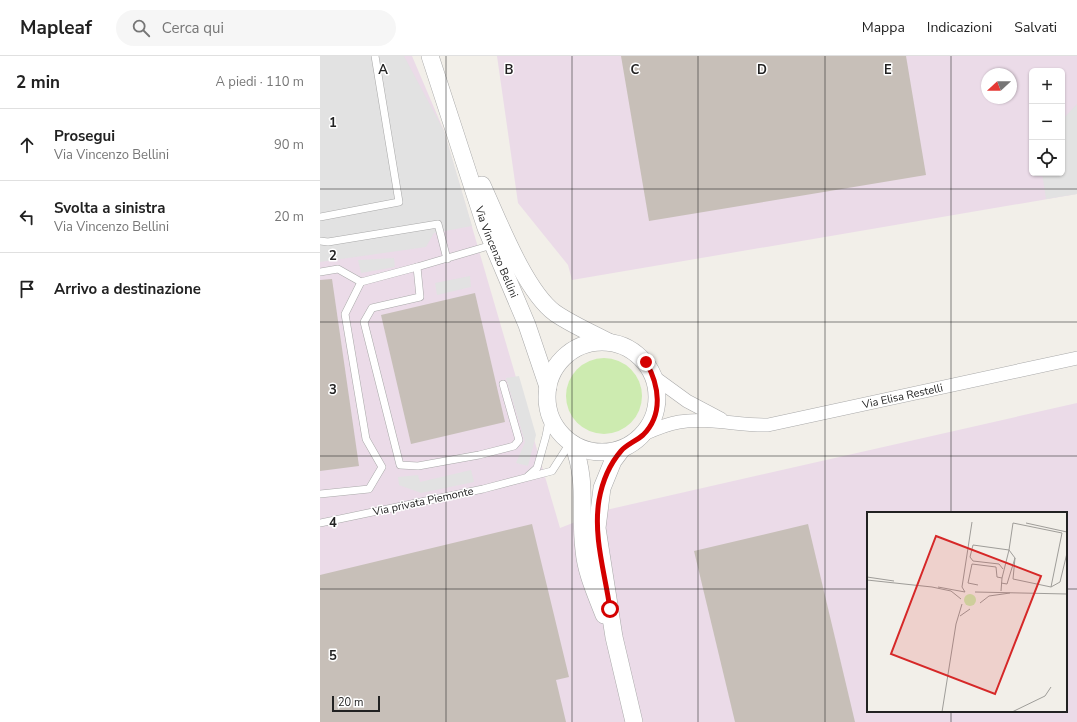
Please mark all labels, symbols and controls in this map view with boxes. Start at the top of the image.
search box [116,10,396,46]
text: Mapleaf [20,15,92,41]
icon: search [130,17,152,39]
text: Cerca qui [162,18,224,38]
text: Mappa [862,18,905,37]
text: Indicazioni [927,18,992,37]
text: Salvati [1014,18,1057,37]
text: A [378,61,388,79]
text: B [505,61,514,79]
text: C [631,61,640,79]
text: D [757,61,767,79]
text: E [884,61,892,79]
north arrow [981,68,1017,104]
map controls [1029,68,1065,176]
button: + [1029,68,1065,104]
text: 2 min [16,71,60,94]
text: A piedi · 110 m [216,73,304,91]
button: − [1029,104,1065,140]
text: 1 [329,114,337,132]
text: Prosegui [54,126,115,146]
icon: ahead [16,134,38,156]
text: 90 m [274,136,304,154]
button: locate [1029,140,1065,176]
text: Via Vincenzo Bellini [54,146,169,164]
text: Svolta a sinistra [54,198,165,218]
street label: Via Vincenzo Bellini [471,203,522,300]
icon: left [16,206,38,228]
text: 20 m [274,208,304,226]
text: Via Vincenzo Bellini [54,218,169,236]
text: 2 [329,247,337,265]
icon: arrive [16,278,38,300]
text: Arrivo a destinazione [54,279,201,299]
route end [637,353,655,371]
street label: Via Elisa Restelli [860,380,944,413]
text: 3 [329,381,337,399]
street label: Via privata Piemonte [370,483,475,520]
inset map [867,512,1067,712]
text: 4 [329,514,337,532]
route start [601,600,619,618]
text: 5 [329,647,337,665]
scale bar [332,694,380,713]
text: 20 m [338,695,363,710]

